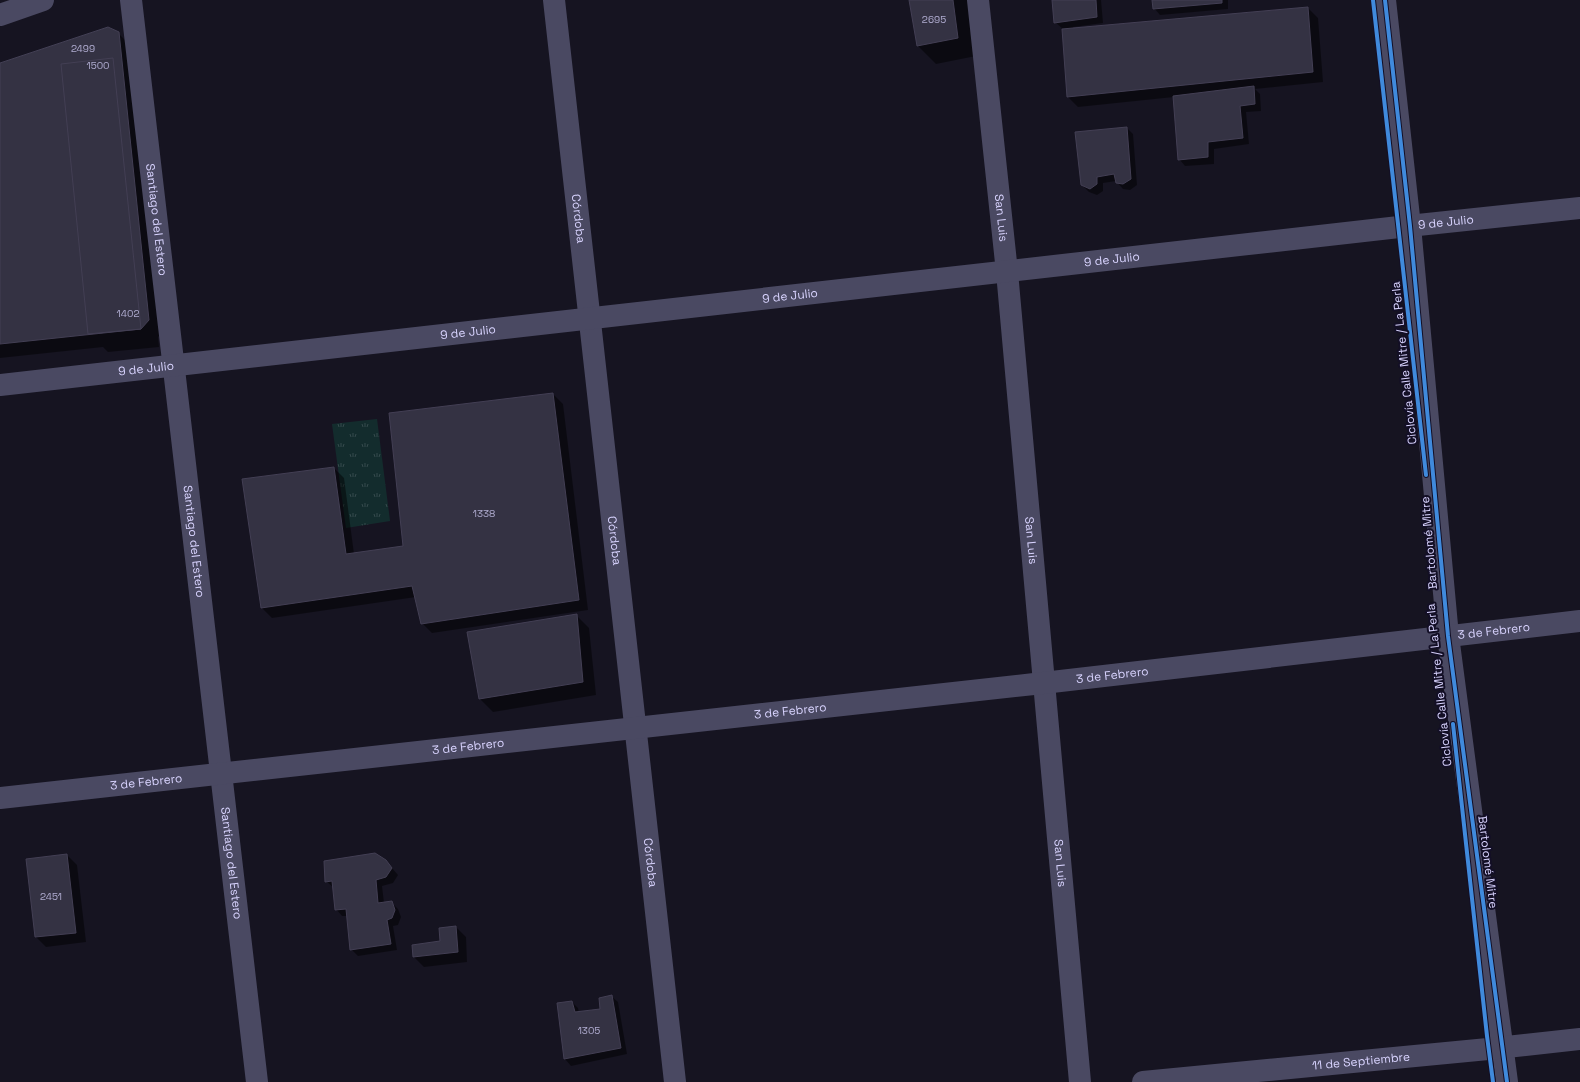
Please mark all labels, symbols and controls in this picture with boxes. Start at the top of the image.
house number: 2695 [922,13,946,26]
house number: 2499 [71,42,95,55]
house number: 1500 [87,59,110,72]
street label: Santiago del Estero [142,163,171,277]
street label: Córdoba [568,193,589,244]
street label: San Luis [991,193,1012,242]
street label: 9 de Julio [1417,211,1474,233]
street label: 9 de Julio [1083,248,1141,271]
street label: Ciclovía Calle Mitre / La Perla [1387,281,1421,445]
street label: 9 de Julio [761,285,819,307]
house number: 1402 [117,307,139,320]
street label: 9 de Julio [439,321,497,343]
street label: 9 de Julio [117,357,175,380]
street label: Santiago del Estero [180,484,209,598]
street label: Bartolomé Mitre [1417,496,1441,590]
house number: 1338 [473,507,495,520]
street label: Córdoba [604,515,625,566]
street label: San Luis [1021,516,1041,565]
street label: Ciclovía Calle Mitre / La Perla [1422,603,1456,767]
street label: 3 de Febrero [1457,619,1531,643]
street label: 3 de Febrero [1075,663,1149,687]
street label: 3 de Febrero [753,699,827,723]
street label: 3 de Febrero [431,734,505,758]
street label: 3 de Febrero [109,770,183,794]
street label: Santiago del Estero [217,806,246,920]
street label: Bartolomé Mitre [1474,815,1502,909]
street label: Córdoba [640,837,661,888]
street label: San Luis [1050,839,1070,888]
house number: 2451 [40,890,62,903]
house number: 1305 [578,1024,600,1037]
street label: 11 de Septiembre [1311,1049,1411,1074]

